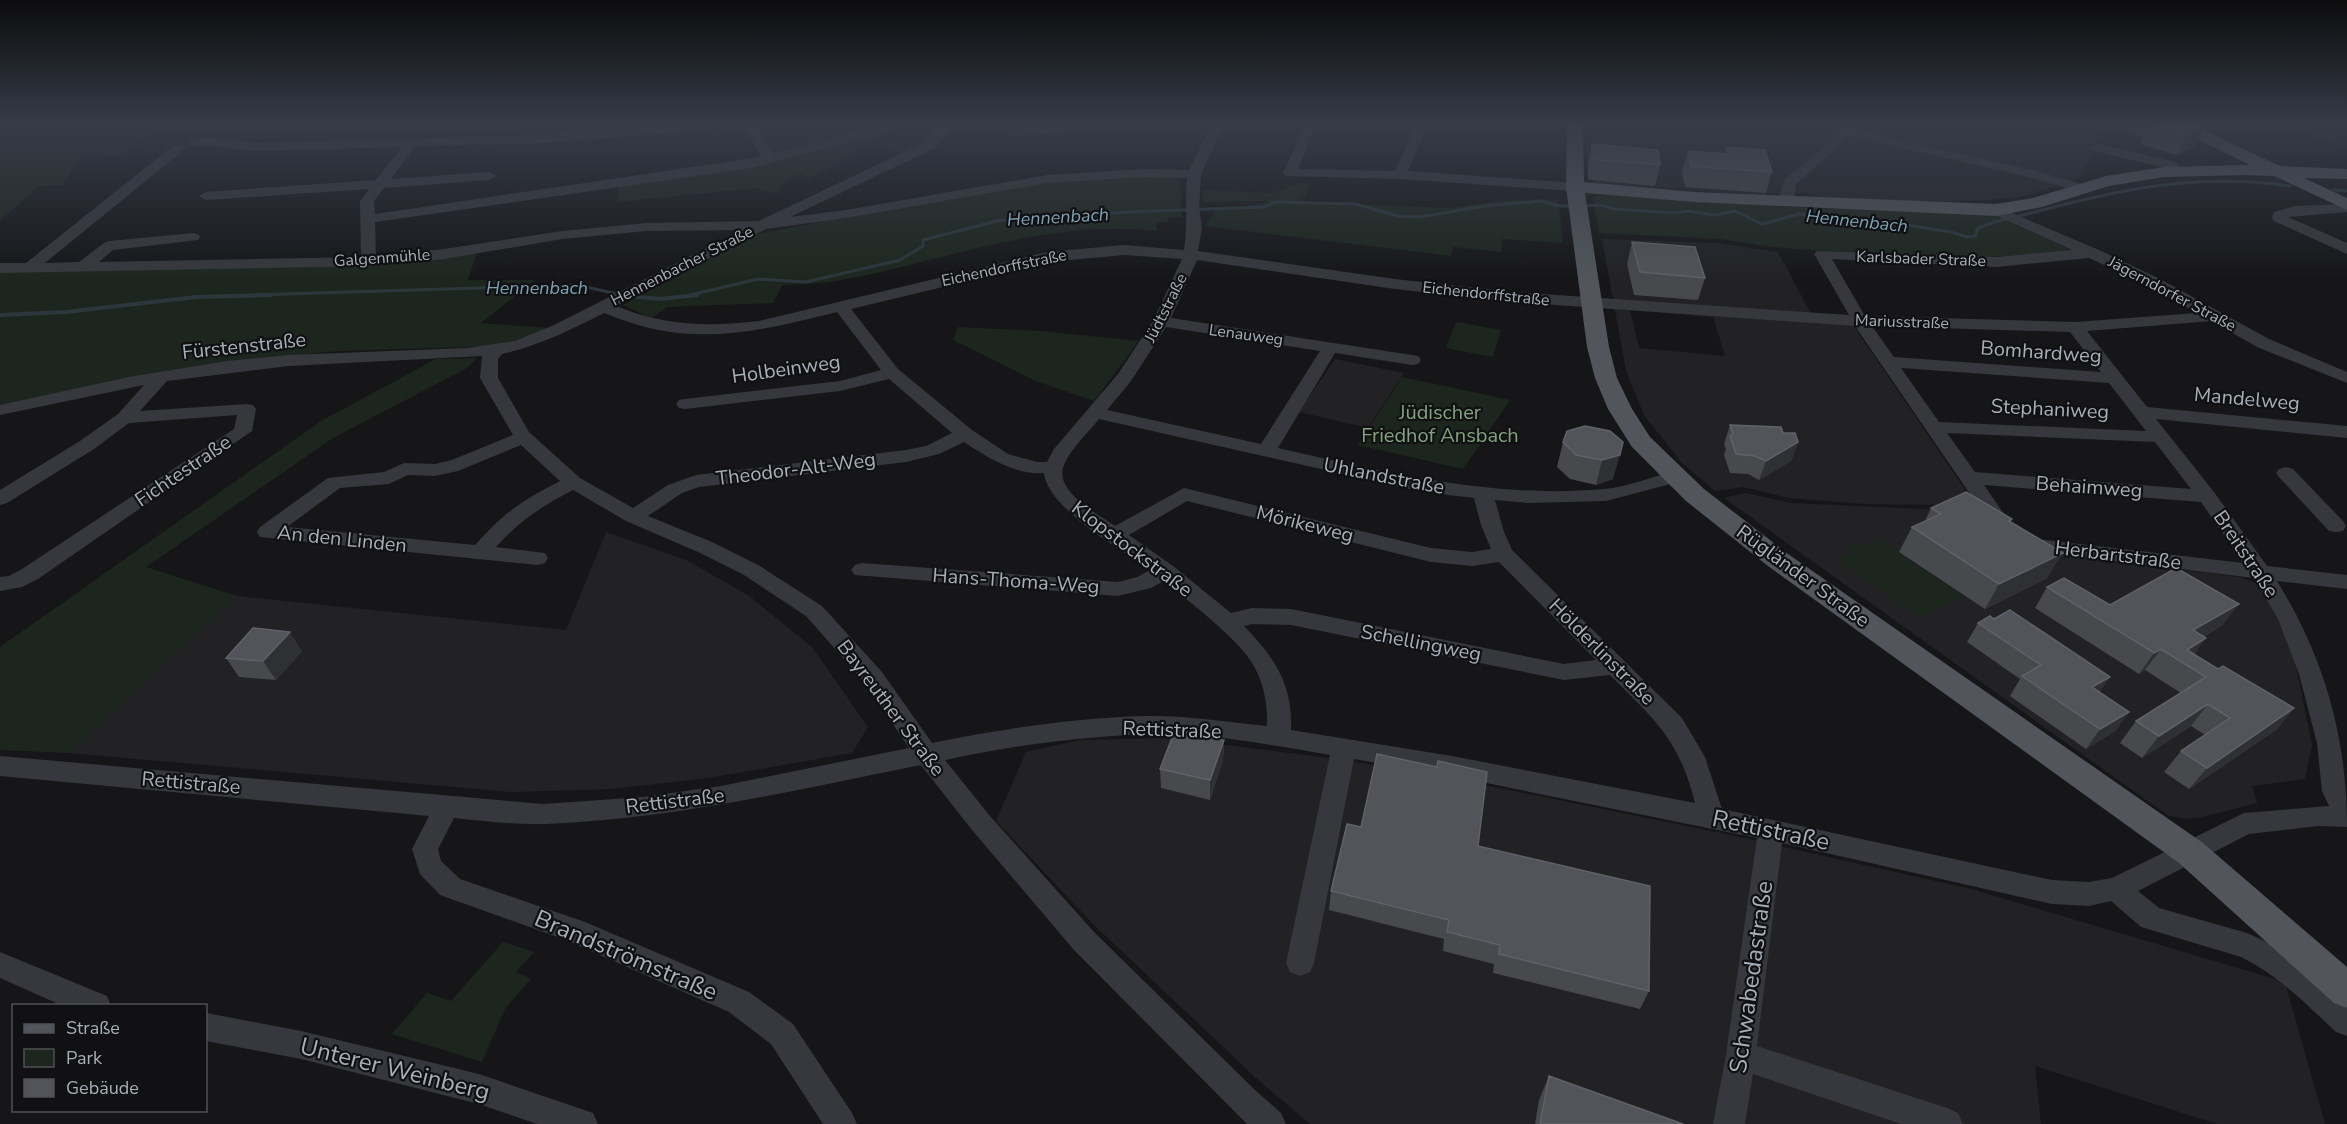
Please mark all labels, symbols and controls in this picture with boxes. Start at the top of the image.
water label: Hennenbach [1006,202,1110,232]
water label: Hennenbach [1805,204,1909,238]
street label: Hennenbacher Straße [607,221,757,311]
street label: Galgenmühle [333,244,431,272]
street label: Eichendorffstraße [939,244,1069,292]
street label: Karlsbader Straße [1856,246,1986,272]
street label: Jägerndorfer Straße [2103,250,2240,337]
street label: Jüdtstraße [1139,270,1193,347]
water label: Hennenbach [486,276,588,300]
street label: Eichendorffstraße [1421,276,1551,312]
street label: Mariusstraße [1855,309,1949,335]
street label: Lenauweg [1207,319,1285,351]
street label: Fürstenstraße [181,326,307,366]
street label: Bomhardweg [1979,334,2103,370]
street label: Holbeinweg [730,348,842,390]
street label: Mandelweg [2193,381,2301,417]
street label: Stephaniweg [1990,392,2110,426]
park label: Jüdischer Friedhof Ansbach [1361,399,1519,449]
street label: Fichtestraße [129,429,237,513]
street label: Theodor-Alt-Weg [715,446,877,492]
street label: Uhlandstraße [1321,451,1447,501]
street label: Behaimweg [2035,470,2143,504]
street label: Klopstockstraße [1066,495,1198,603]
street label: Mörikeweg [1254,499,1356,549]
street label: Breitstraße [2207,505,2285,603]
street label: Rügländer Straße [1731,518,1875,634]
street label: An den Linden [276,519,408,559]
street label: Herbartstraße [2053,534,2183,576]
street label: Hans-Thoma-Weg [932,562,1100,600]
street label: Hölderlinstraße [1543,593,1661,711]
street label: Schellingweg [1358,618,1484,668]
street label: Bayreuther Straße [831,634,951,782]
street label: Rettistraße [1122,715,1222,745]
street label: Rettistraße [140,765,242,801]
street label: Rettistraße [624,782,726,820]
street label: Rettistraße [1709,802,1833,858]
street label: Schwabedastraße [1722,879,1780,1075]
street label: Brandströmstraße [530,902,722,1008]
legend [12,1004,207,1112]
text: Straße [66,1016,120,1040]
street label: Unterer Weinberg [297,1030,493,1108]
text: Park [66,1046,103,1070]
text: Gebäude [66,1076,139,1100]

